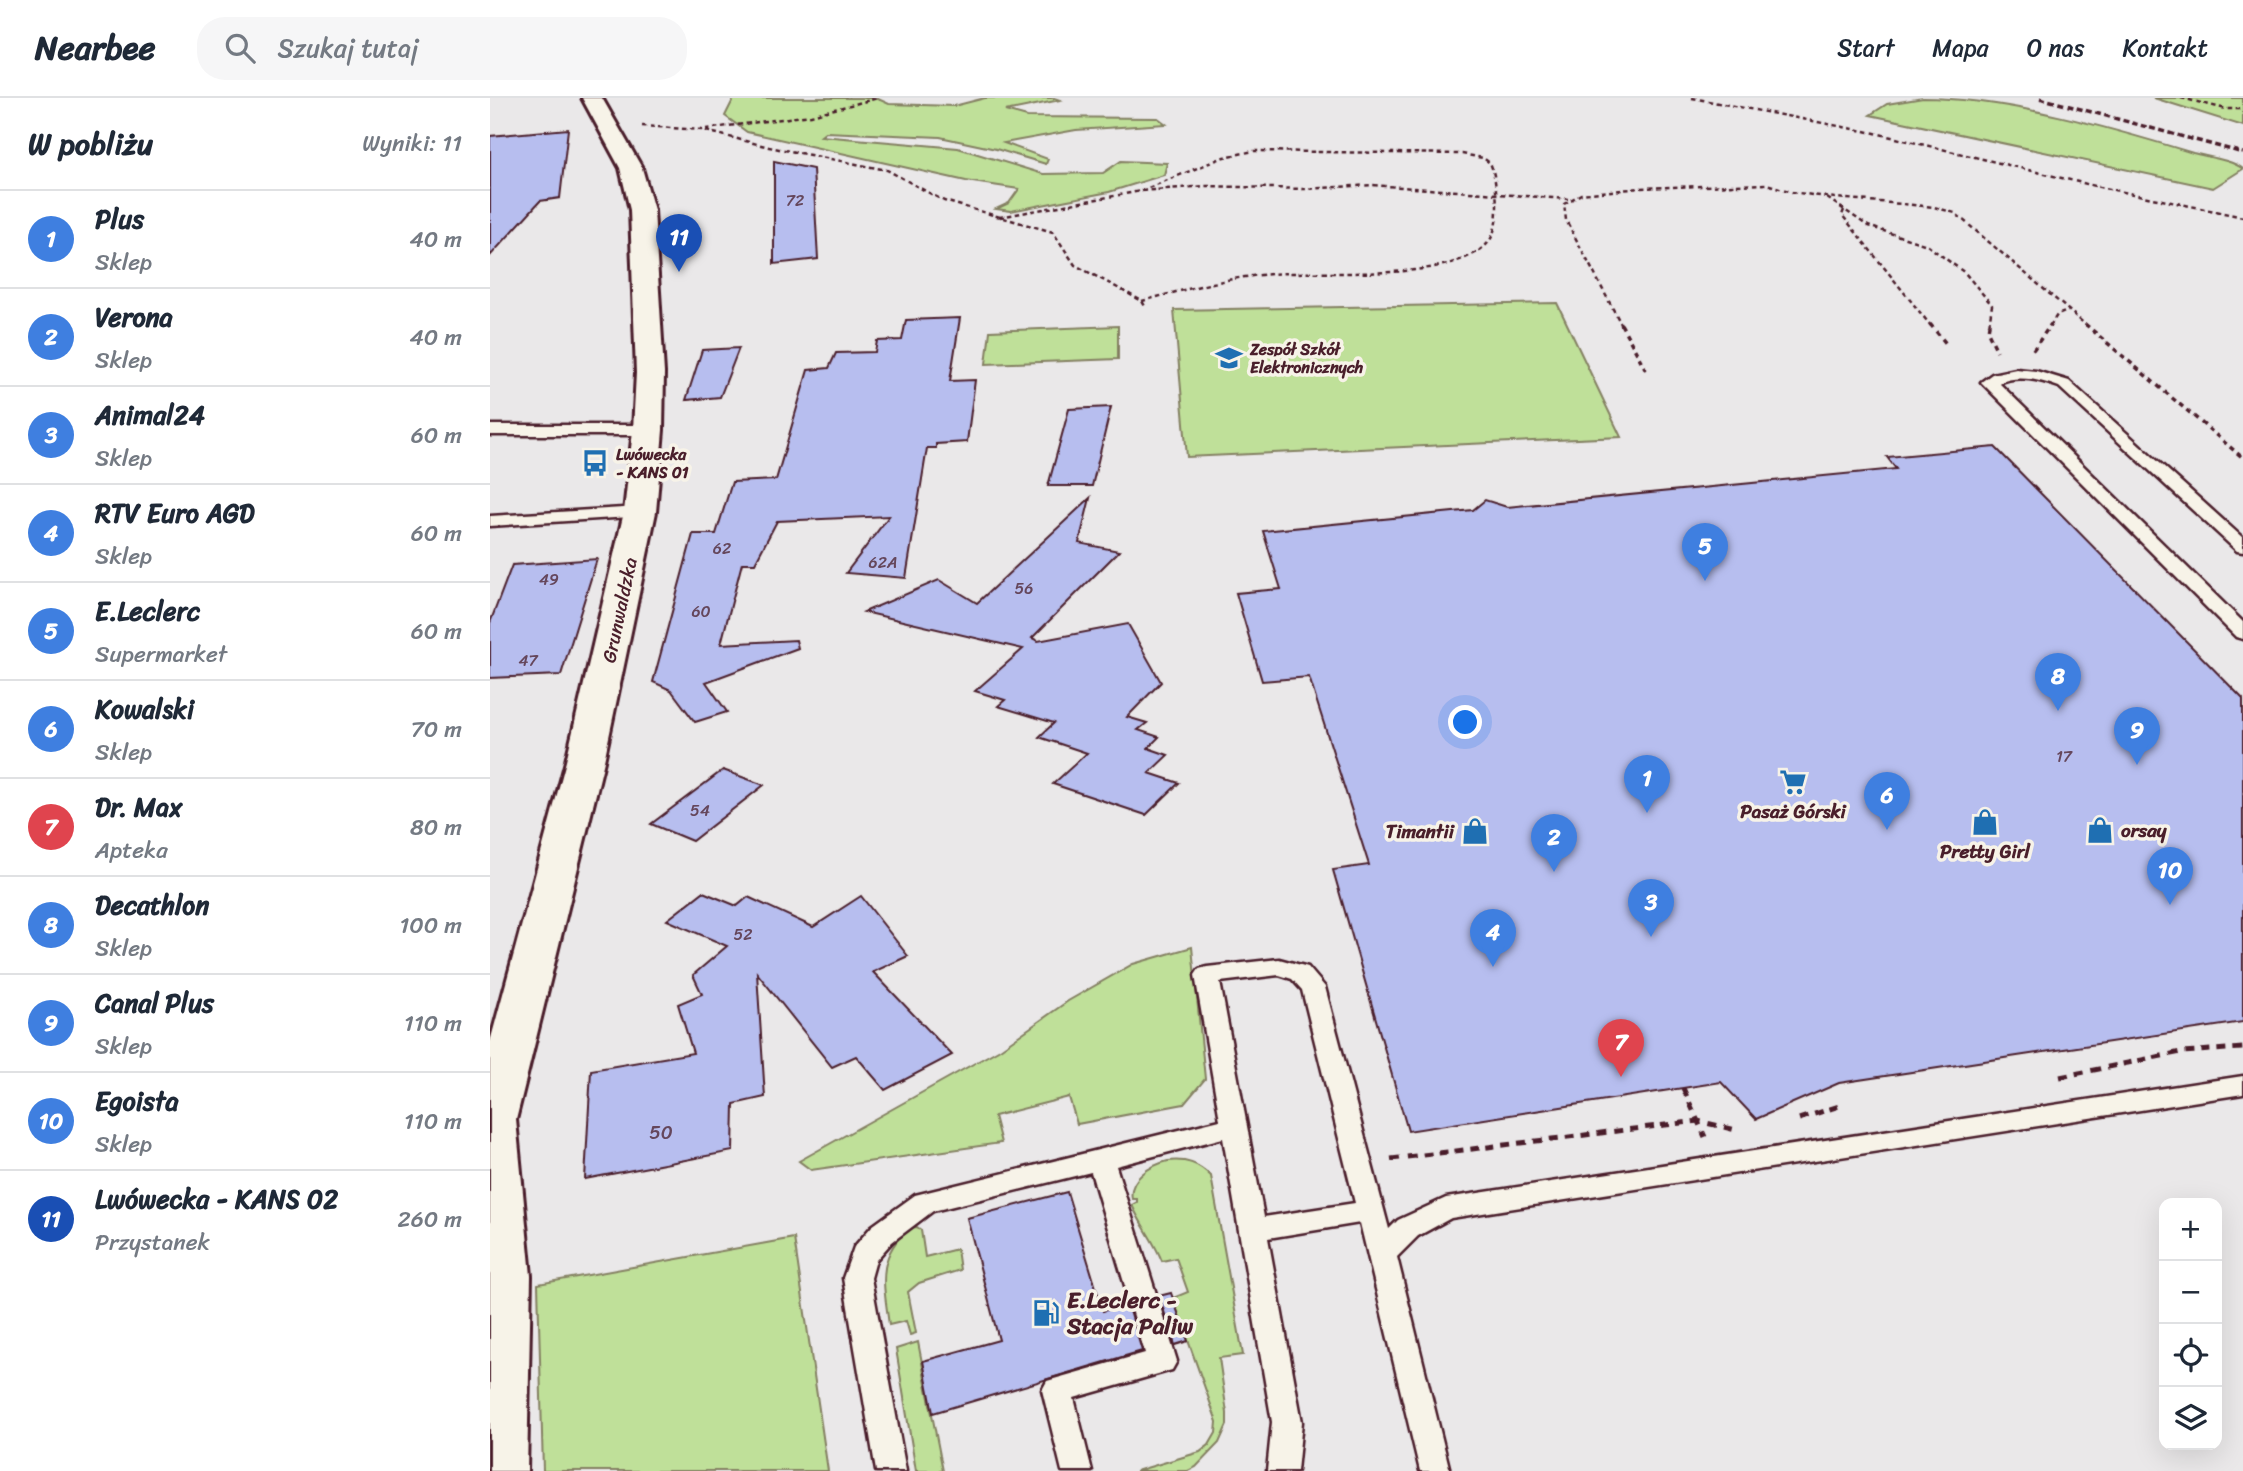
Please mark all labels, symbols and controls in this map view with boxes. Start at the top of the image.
search box [197,17,687,80]
text: Nearbee [35,19,155,77]
text: Szukaj tutaj [277,25,419,71]
text: Start [1837,27,1894,69]
text: Mapa [1932,27,1989,69]
text: O nas [2027,27,2085,69]
text: Kontakt [2123,27,2208,69]
icon: search [221,29,259,67]
text: W pobliżu [28,117,153,171]
text: Wyniki: 11 [362,123,462,164]
house number: 72 [786,186,804,215]
text: Plus [95,196,144,242]
pin: 11 [656,214,702,272]
text: 1 [46,219,56,260]
text: 40 m [409,219,462,260]
text: Sklep [95,242,152,283]
text: Verona [95,294,173,340]
text: 2 [44,317,58,358]
text: 40 m [409,317,462,358]
place label: Zespół Szkół Elektronicznych [1249,335,1364,382]
text: Sklep [95,340,152,381]
school or university icon: Zespół Szkół Elektronicznych [1214,343,1244,373]
text: Animal24 [95,392,205,438]
text: 3 [45,415,57,456]
text: 60 m [411,415,462,456]
text: Sklep [95,438,152,479]
place label: Lwówecka - KANS 01 [616,440,689,487]
bus stop icon: Lwówecka - KANS 01 [580,448,610,478]
text: RTV Euro AGD [95,490,254,536]
text: 4 [44,513,58,554]
text: 60 m [411,513,462,554]
pin: 5 [1682,523,1728,581]
house number: 62 [713,534,731,563]
text: Sklep [95,536,152,577]
house number: 62A [869,548,897,577]
street label: Grunwaldzka [592,554,647,666]
house number: 49 [539,565,559,594]
house number: 56 [1015,574,1033,603]
text: E.Leclerc [95,588,200,634]
house number: 60 [691,597,711,626]
text: 5 [44,611,58,652]
text: 60 m [411,611,462,652]
text: Supermarket [95,634,227,675]
house number: 47 [518,646,538,675]
pin: 8 [2035,653,2081,711]
text: Kowalski [95,686,194,732]
your location [1448,705,1482,739]
pin: 9 [2114,707,2160,765]
text: 6 [44,709,58,750]
text: 70 m [411,709,462,750]
text: Sklep [95,732,152,773]
house number: 17 [2056,742,2073,771]
pin: 1 [1624,755,1670,813]
supermarket icon: Pasaż Górski [1778,767,1808,797]
pin: 6 [1864,772,1910,830]
text: Dr. Max [95,784,182,830]
place label: Pasaż Górski [1740,795,1848,828]
house number: 54 [690,796,710,825]
text: 7 [44,807,58,848]
text: 80 m [410,807,462,848]
shop icon: Pretty Girl [1970,807,2000,837]
pin: 2 [1531,814,1577,872]
place label: orsay [2121,814,2168,847]
place label: Timantii [1386,815,1456,848]
shop icon: orsay [2085,815,2115,845]
shop icon: Timantii [1460,816,1490,846]
text: Apteka [95,830,168,871]
place label: Pretty Girl [1940,835,2032,868]
pin: 10 [2147,847,2193,905]
pin: 3 [1628,879,1674,937]
text: Decathlon [95,882,209,928]
text: 8 [44,905,58,946]
text: 100 m [399,905,462,946]
pin: 4 [1470,909,1516,967]
house number: 52 [733,920,753,949]
text: Sklep [95,928,152,969]
text: Canal Plus [95,980,214,1026]
text: 9 [44,1003,58,1044]
text: 110 m [404,1003,462,1044]
pin: 7 [1598,1019,1644,1077]
text: Sklep [95,1026,152,1067]
text: Egoista [95,1078,178,1124]
text: 10 [39,1101,63,1142]
text: 110 m [404,1101,462,1142]
house number: 50 [649,1116,673,1149]
text: Sklep [95,1124,152,1165]
text: Lwówecka - KANS 02 [95,1176,338,1222]
map controls [2159,1198,2222,1450]
button: + [2159,1198,2222,1261]
text: 11 [41,1199,61,1240]
text: 260 m [397,1199,462,1240]
text: Przystanek [95,1222,210,1263]
button: − [2159,1261,2222,1324]
place label: E.Leclerc - Stacja Paliw [1066,1280,1193,1347]
fuel station icon: E.Leclerc - Stacja Paliw [1031,1298,1061,1328]
button: locate [2159,1324,2222,1387]
button: layers [2159,1387,2222,1450]

